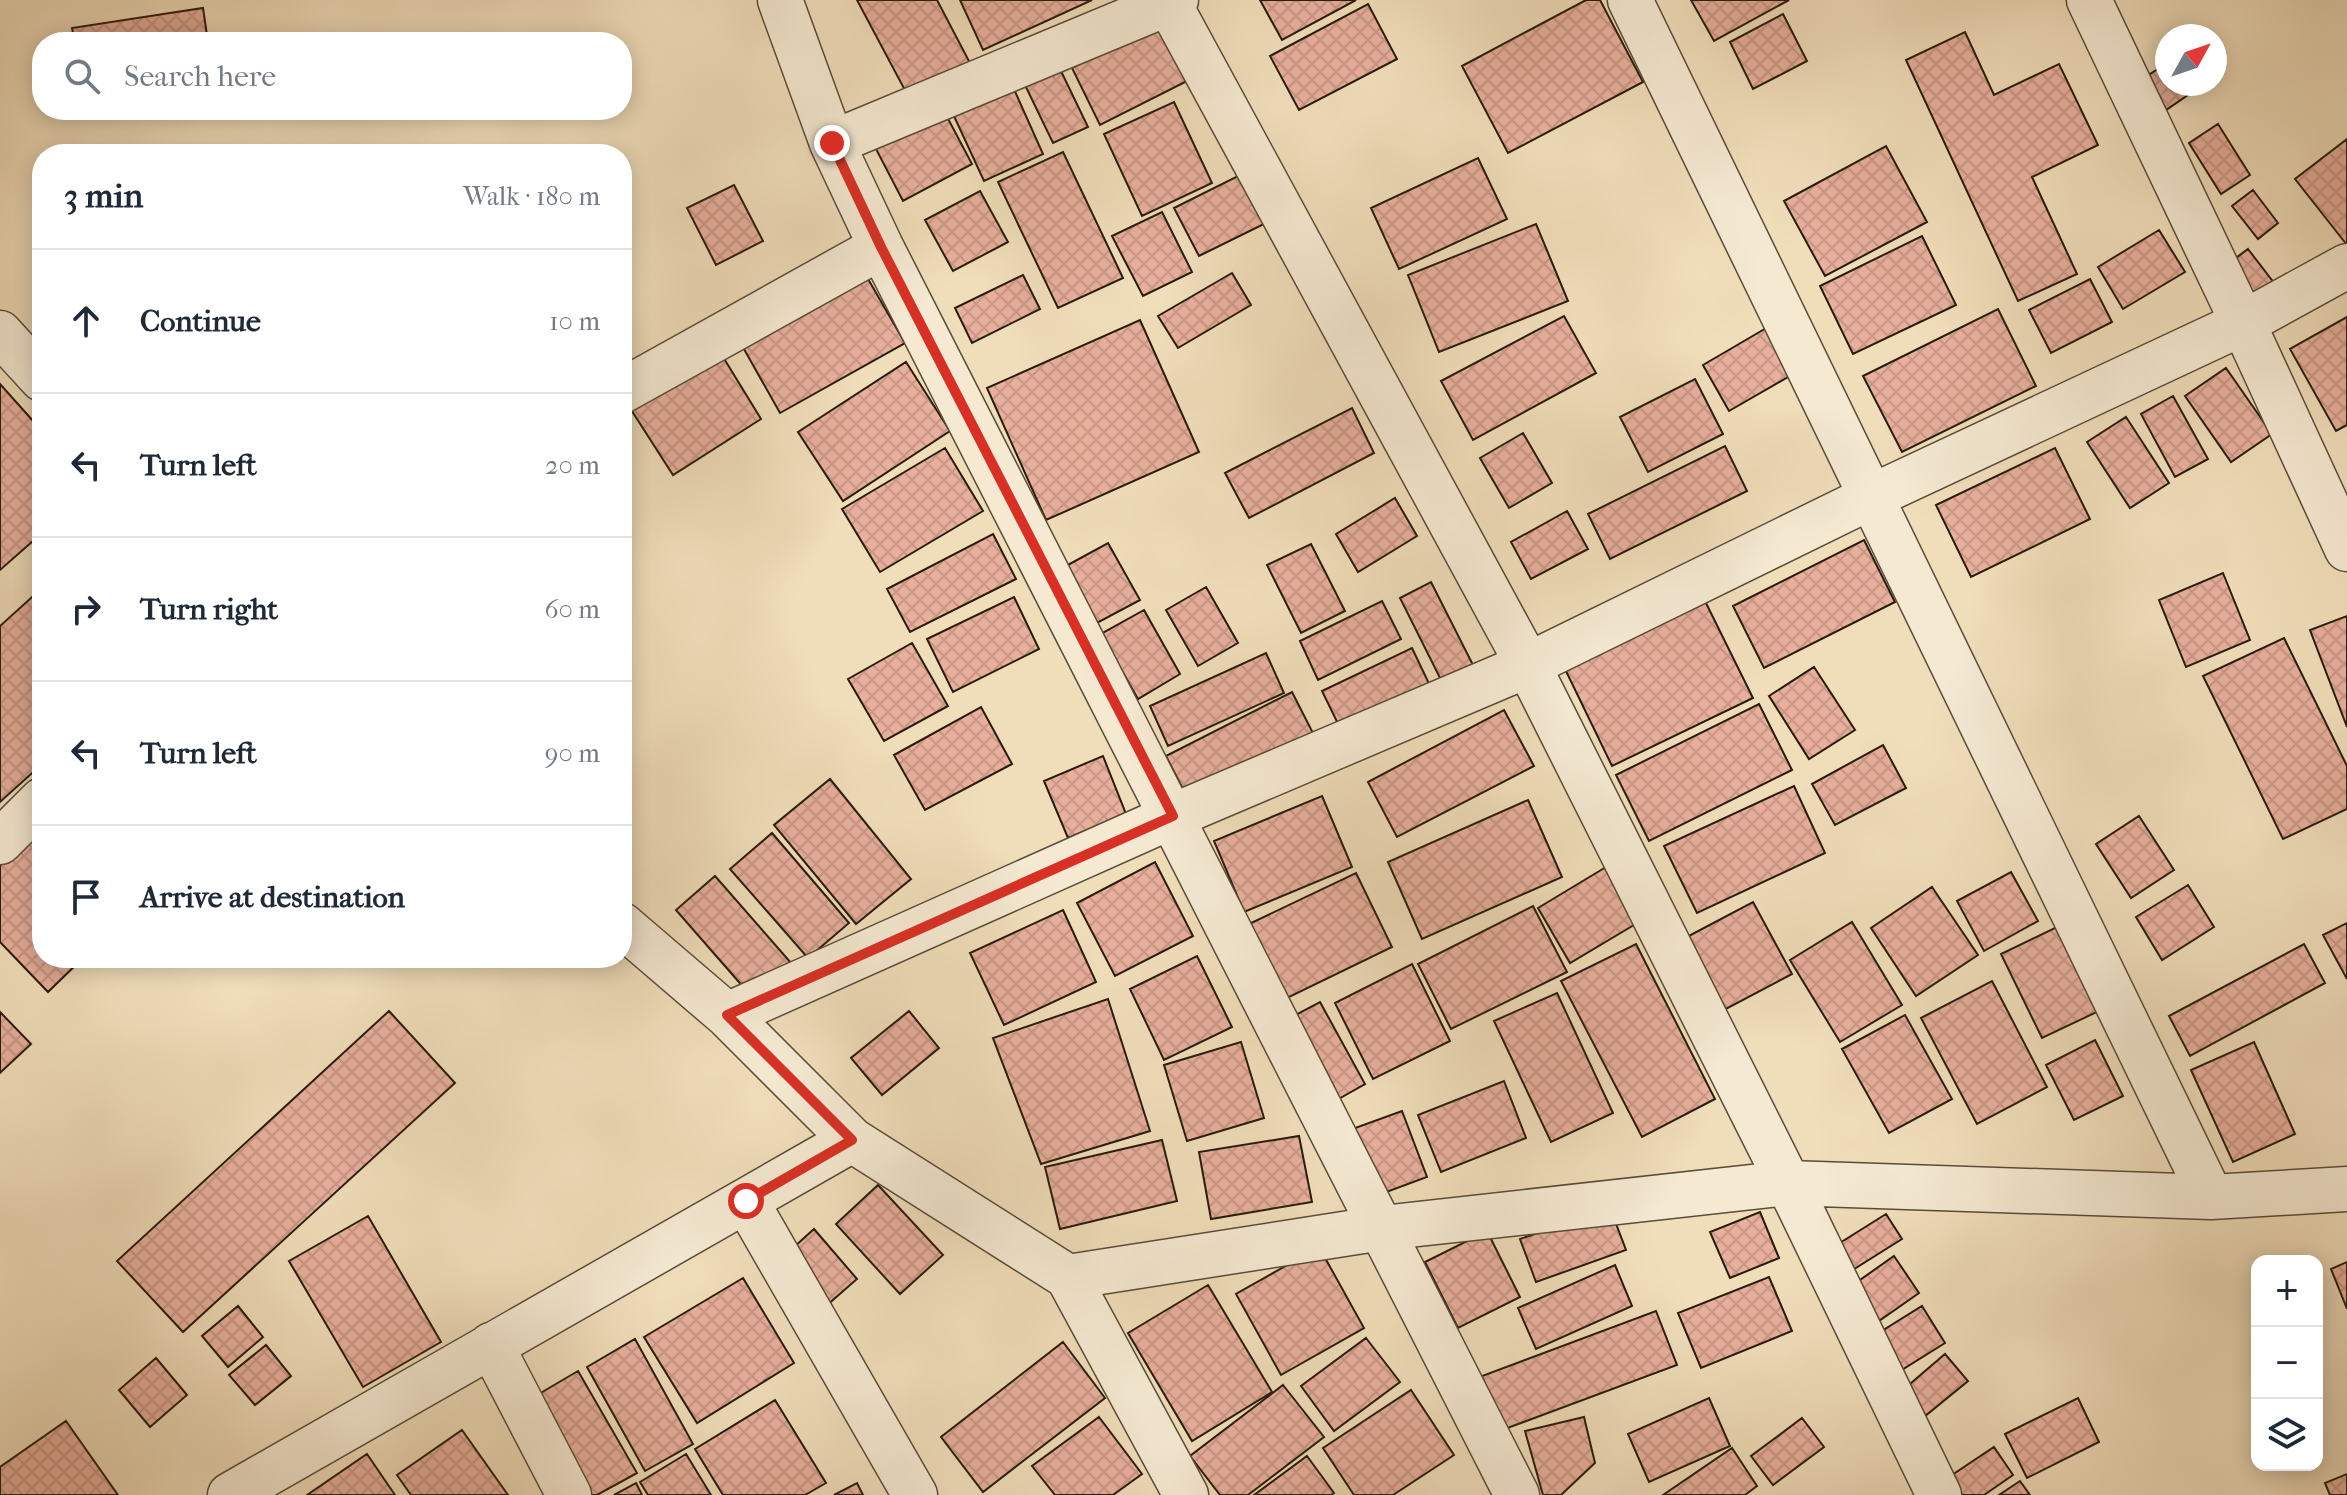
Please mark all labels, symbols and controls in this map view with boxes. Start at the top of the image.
north arrow [2155,24,2227,96]
search box [32,32,632,120]
icon: search [60,54,104,98]
text: Search here [124,59,276,94]
route end [814,125,850,161]
text: 3 min [64,176,143,216]
text: Walk · 180 m [463,181,600,212]
icon: ahead [64,299,108,343]
text: Continue [140,304,261,339]
text: 10 m [549,306,600,337]
icon: left [64,443,108,487]
text: Turn left [140,448,257,483]
text: 20 m [545,450,600,481]
icon: right [64,587,108,631]
text: Turn right [140,592,278,627]
text: 60 m [544,594,600,625]
icon: left [64,731,108,775]
text: Turn left [140,736,257,771]
text: 90 m [545,738,600,769]
icon: arrive [64,875,108,919]
text: Arrive at destination [140,880,405,915]
route start [728,1183,764,1219]
map controls [2251,1255,2323,1471]
button: + [2251,1255,2323,1327]
button: − [2251,1327,2323,1399]
button: layers [2251,1399,2323,1471]

